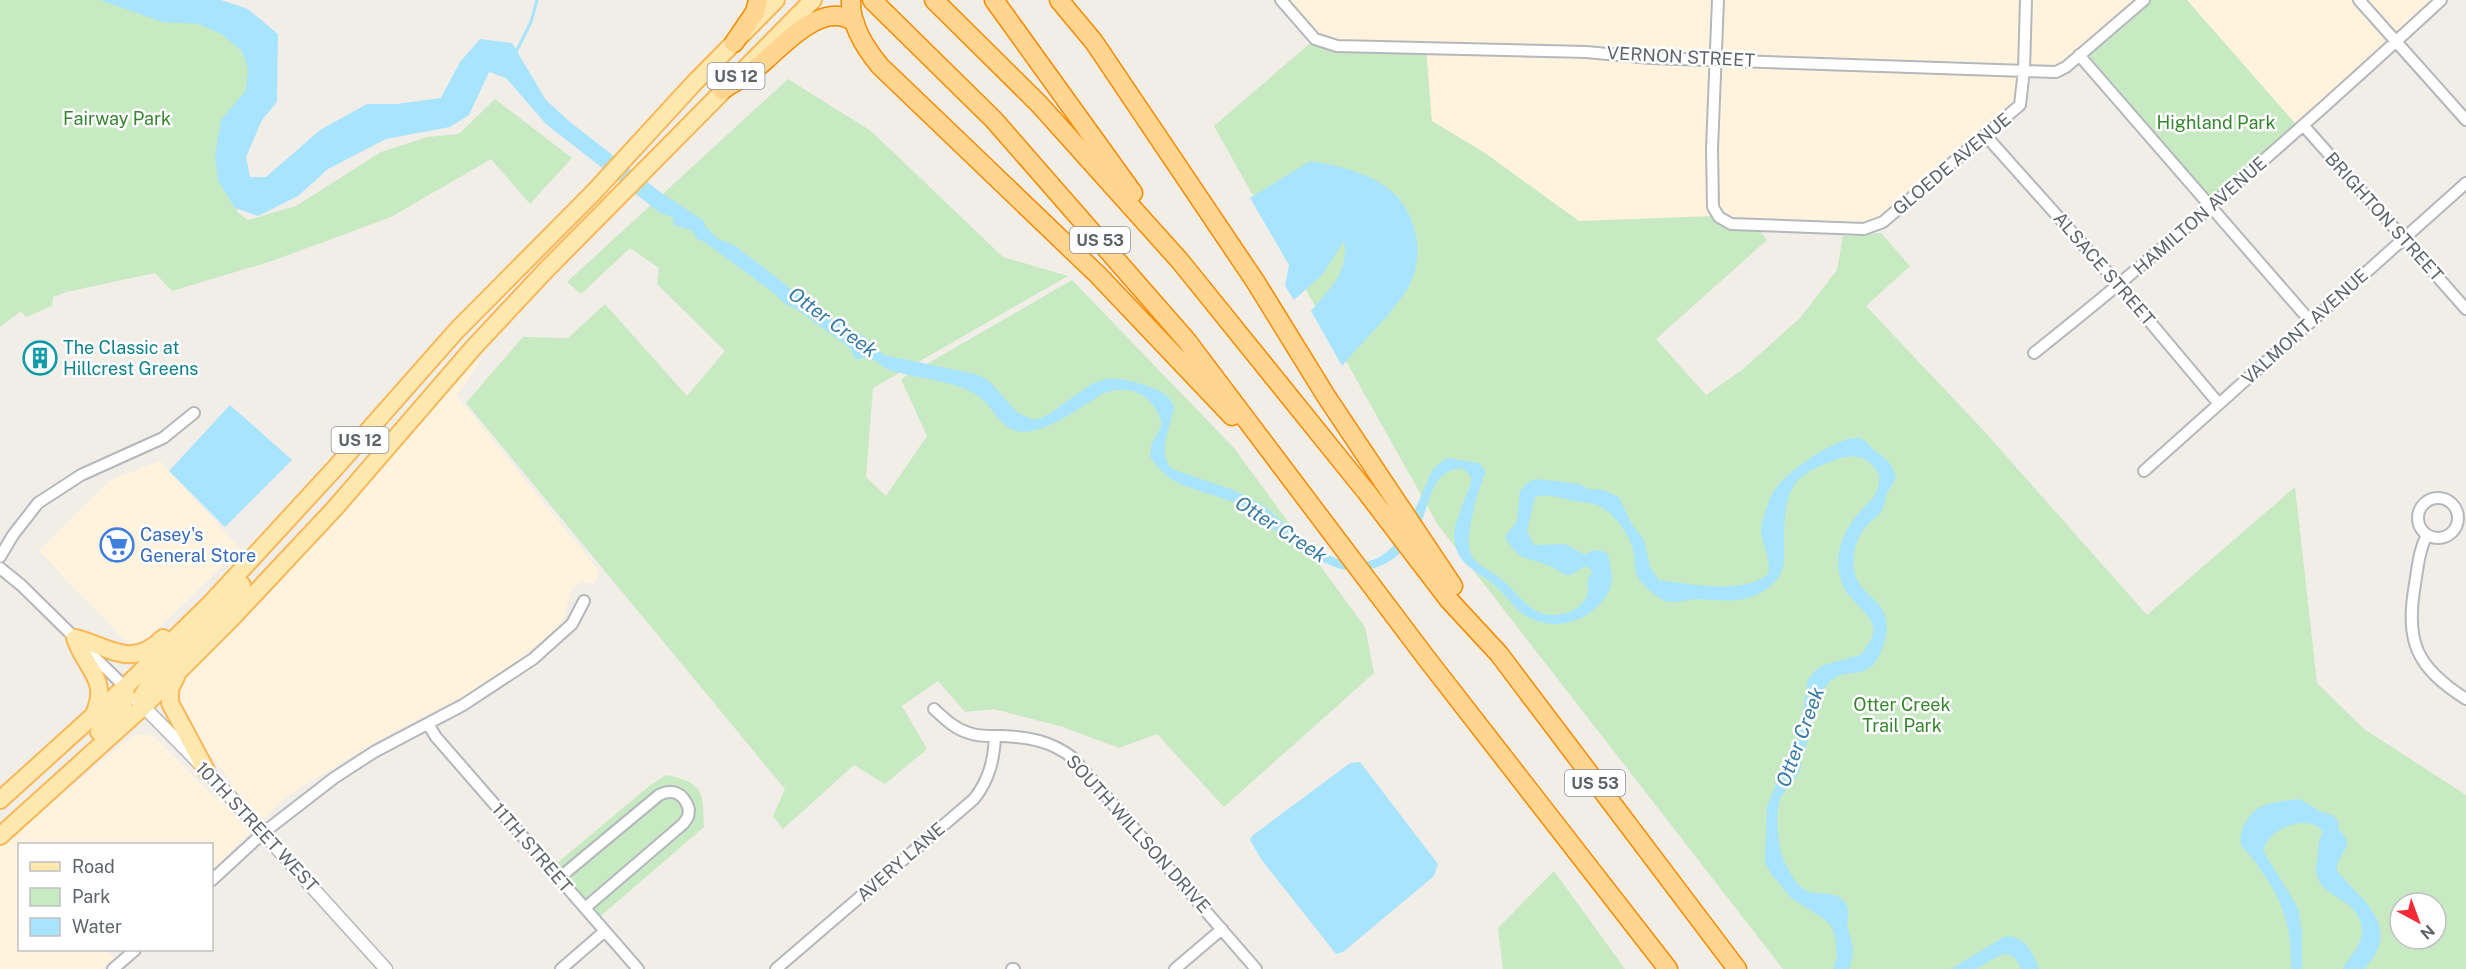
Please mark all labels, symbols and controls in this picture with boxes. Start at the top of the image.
street label: VERNON STREET [1606,42,1756,71]
road number: US 12 [708,63,764,89]
park label: Fairway Park [63,108,171,129]
street label: GLOEDE AVENUE [1889,108,2015,219]
park label: Highland Park [2157,112,2276,133]
street label: BRIGHTON STREET [2321,148,2448,286]
street label: HAMILTON AVENUE [2129,152,2270,279]
street label: ALSACE STREET [2049,208,2160,330]
road number: US 53 [1070,227,1130,253]
street label: VALMONT AVENUE [2237,264,2372,389]
water label: Otter Creek [784,282,882,362]
place label: The Classic at Hillcrest Greens [63,337,198,379]
building icon: The Classic at Hillcrest Greens [22,340,58,376]
road number: US 12 [332,427,388,453]
water label: Otter Creek [1231,491,1331,568]
place label: Casey's General Store [140,524,256,566]
supermarket icon: Casey's General Store [99,527,135,563]
water label: Otter Creek [1771,684,1829,790]
park label: Otter Creek Trail Park [1853,694,1951,736]
street label: SOUTH WILLSON DRIVE [1062,750,1215,917]
street label: 10TH STREET WEST [192,757,323,896]
road number: US 53 [1565,770,1625,796]
street label: 11TH STREET [488,799,577,897]
street label: AVERY LANE [853,818,949,905]
legend [18,843,213,951]
text: Road [72,856,115,877]
text: Park [72,886,110,907]
north arrow [2388,891,2448,951]
text: Water [72,916,122,937]
text: N [2417,921,2438,943]

